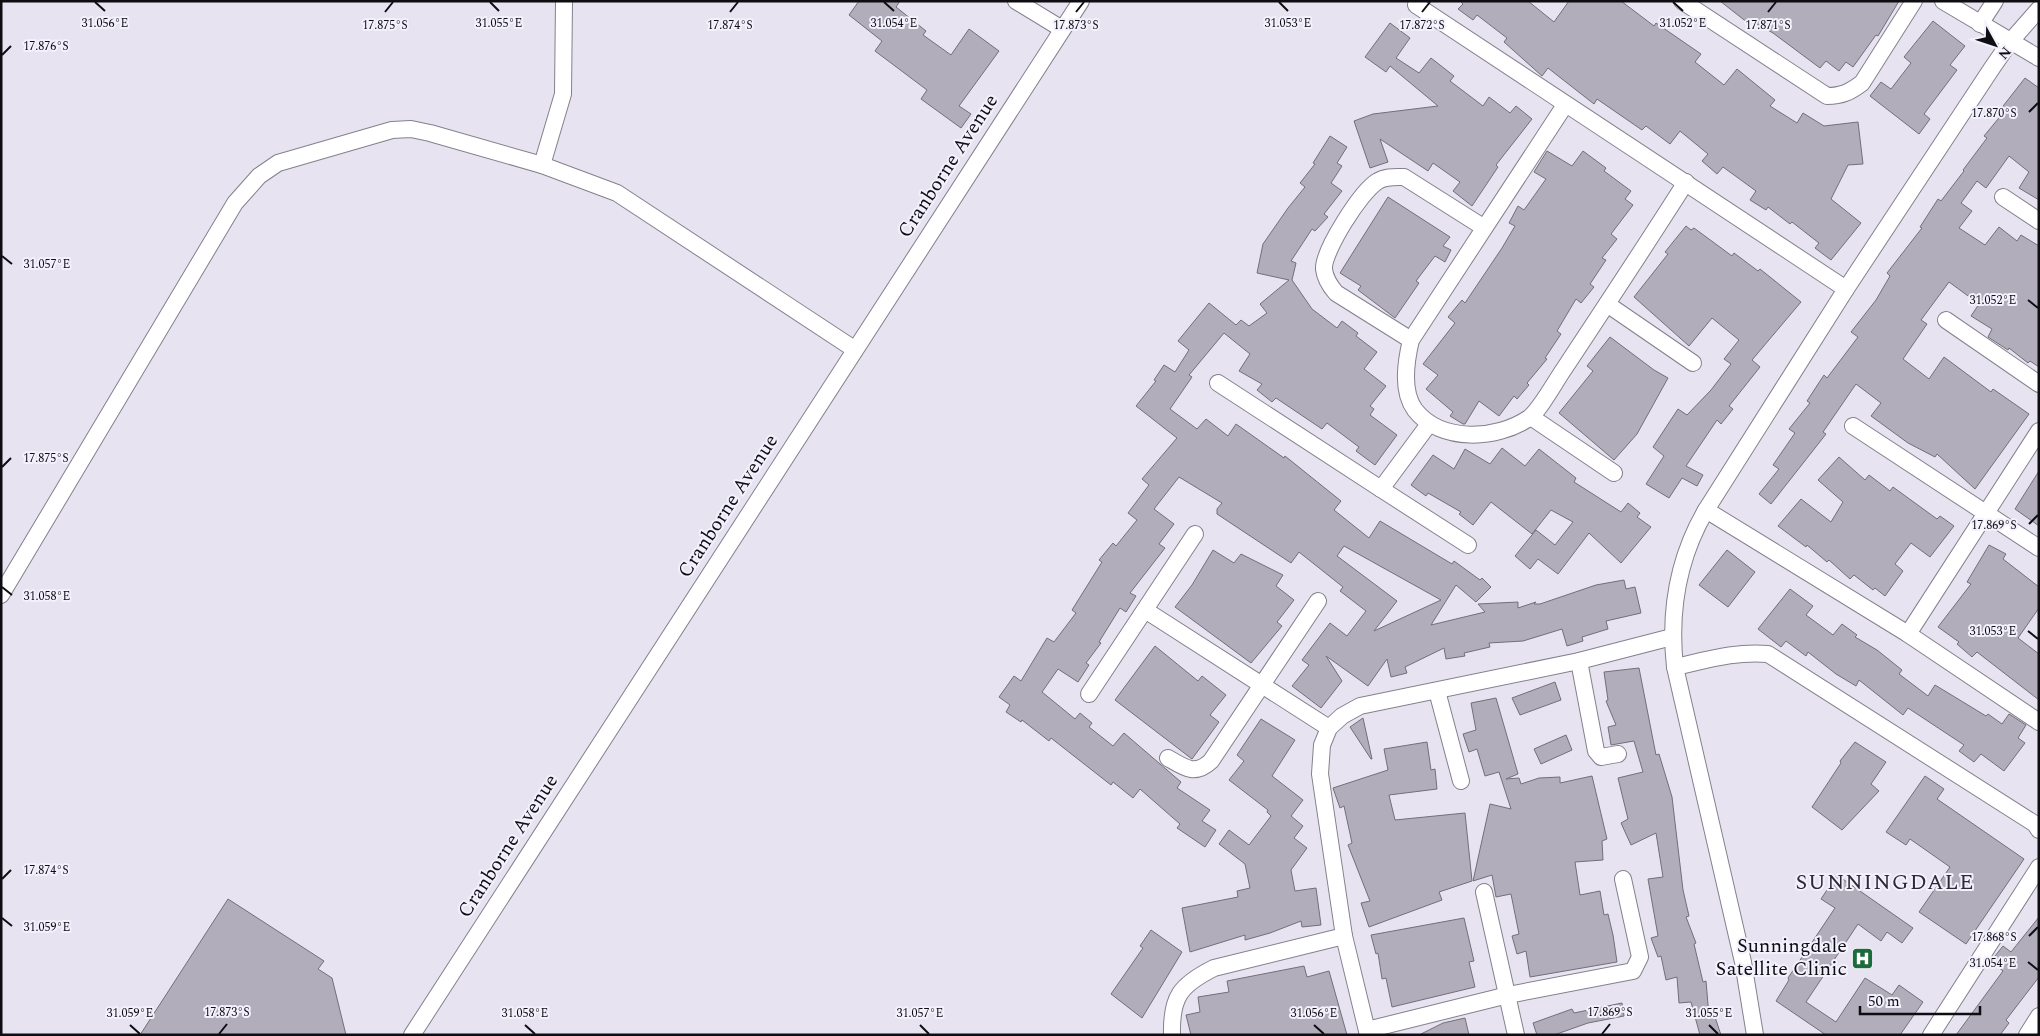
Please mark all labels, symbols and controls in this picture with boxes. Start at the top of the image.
text: 31.056°E [82,14,128,33]
text: 31.055°E [476,14,522,33]
text: 31.054°E [871,14,917,33]
text: 31.053°E [1265,14,1311,33]
text: 31.052°E [1660,14,1706,33]
text: 17.875°S [362,16,408,35]
text: 17.874°S [707,16,753,35]
text: 17.873°S [1053,16,1099,35]
text: 17.872°S [1399,16,1445,35]
text: 17.871°S [1745,16,1791,35]
north arrow [1970,20,2020,70]
text: 17.876°S [23,37,69,56]
text: N [1993,42,2016,64]
street label: Cranborne Avenue [890,88,1006,244]
text: 17.870°S [1971,104,2017,123]
text: 31.057°E [24,255,70,274]
text: 31.052°E [1970,291,2016,310]
street label: Cranborne Avenue [670,428,786,584]
text: 17.875°S [23,449,69,468]
text: 17.869°S [1971,516,2017,535]
text: 31.058°E [24,587,70,606]
text: 31.053°E [1970,622,2016,641]
street label: Cranborne Avenue [450,768,566,924]
text: 17.874°S [23,861,69,880]
district label: SUNNINGDALE [1795,866,1975,899]
text: 31.059°E [24,918,70,937]
text: 17.868°S [1971,928,2017,947]
place label: Sunningdale Satellite Clinic [1716,931,1847,984]
hospital icon: Sunningdale Satellite Clinic [1851,946,1875,970]
text: 31.054°E [1970,954,2016,973]
scale bar [1860,984,1980,1016]
text: 50 m [1868,990,1900,1013]
text: 17.873°S [204,1003,250,1022]
text: 17.869°S [1587,1003,1633,1022]
text: 31.059°E [107,1004,153,1023]
text: 31.058°E [502,1004,548,1023]
text: 31.057°E [897,1004,943,1023]
text: 31.056°E [1291,1004,1337,1023]
text: 31.055°E [1686,1004,1732,1023]

